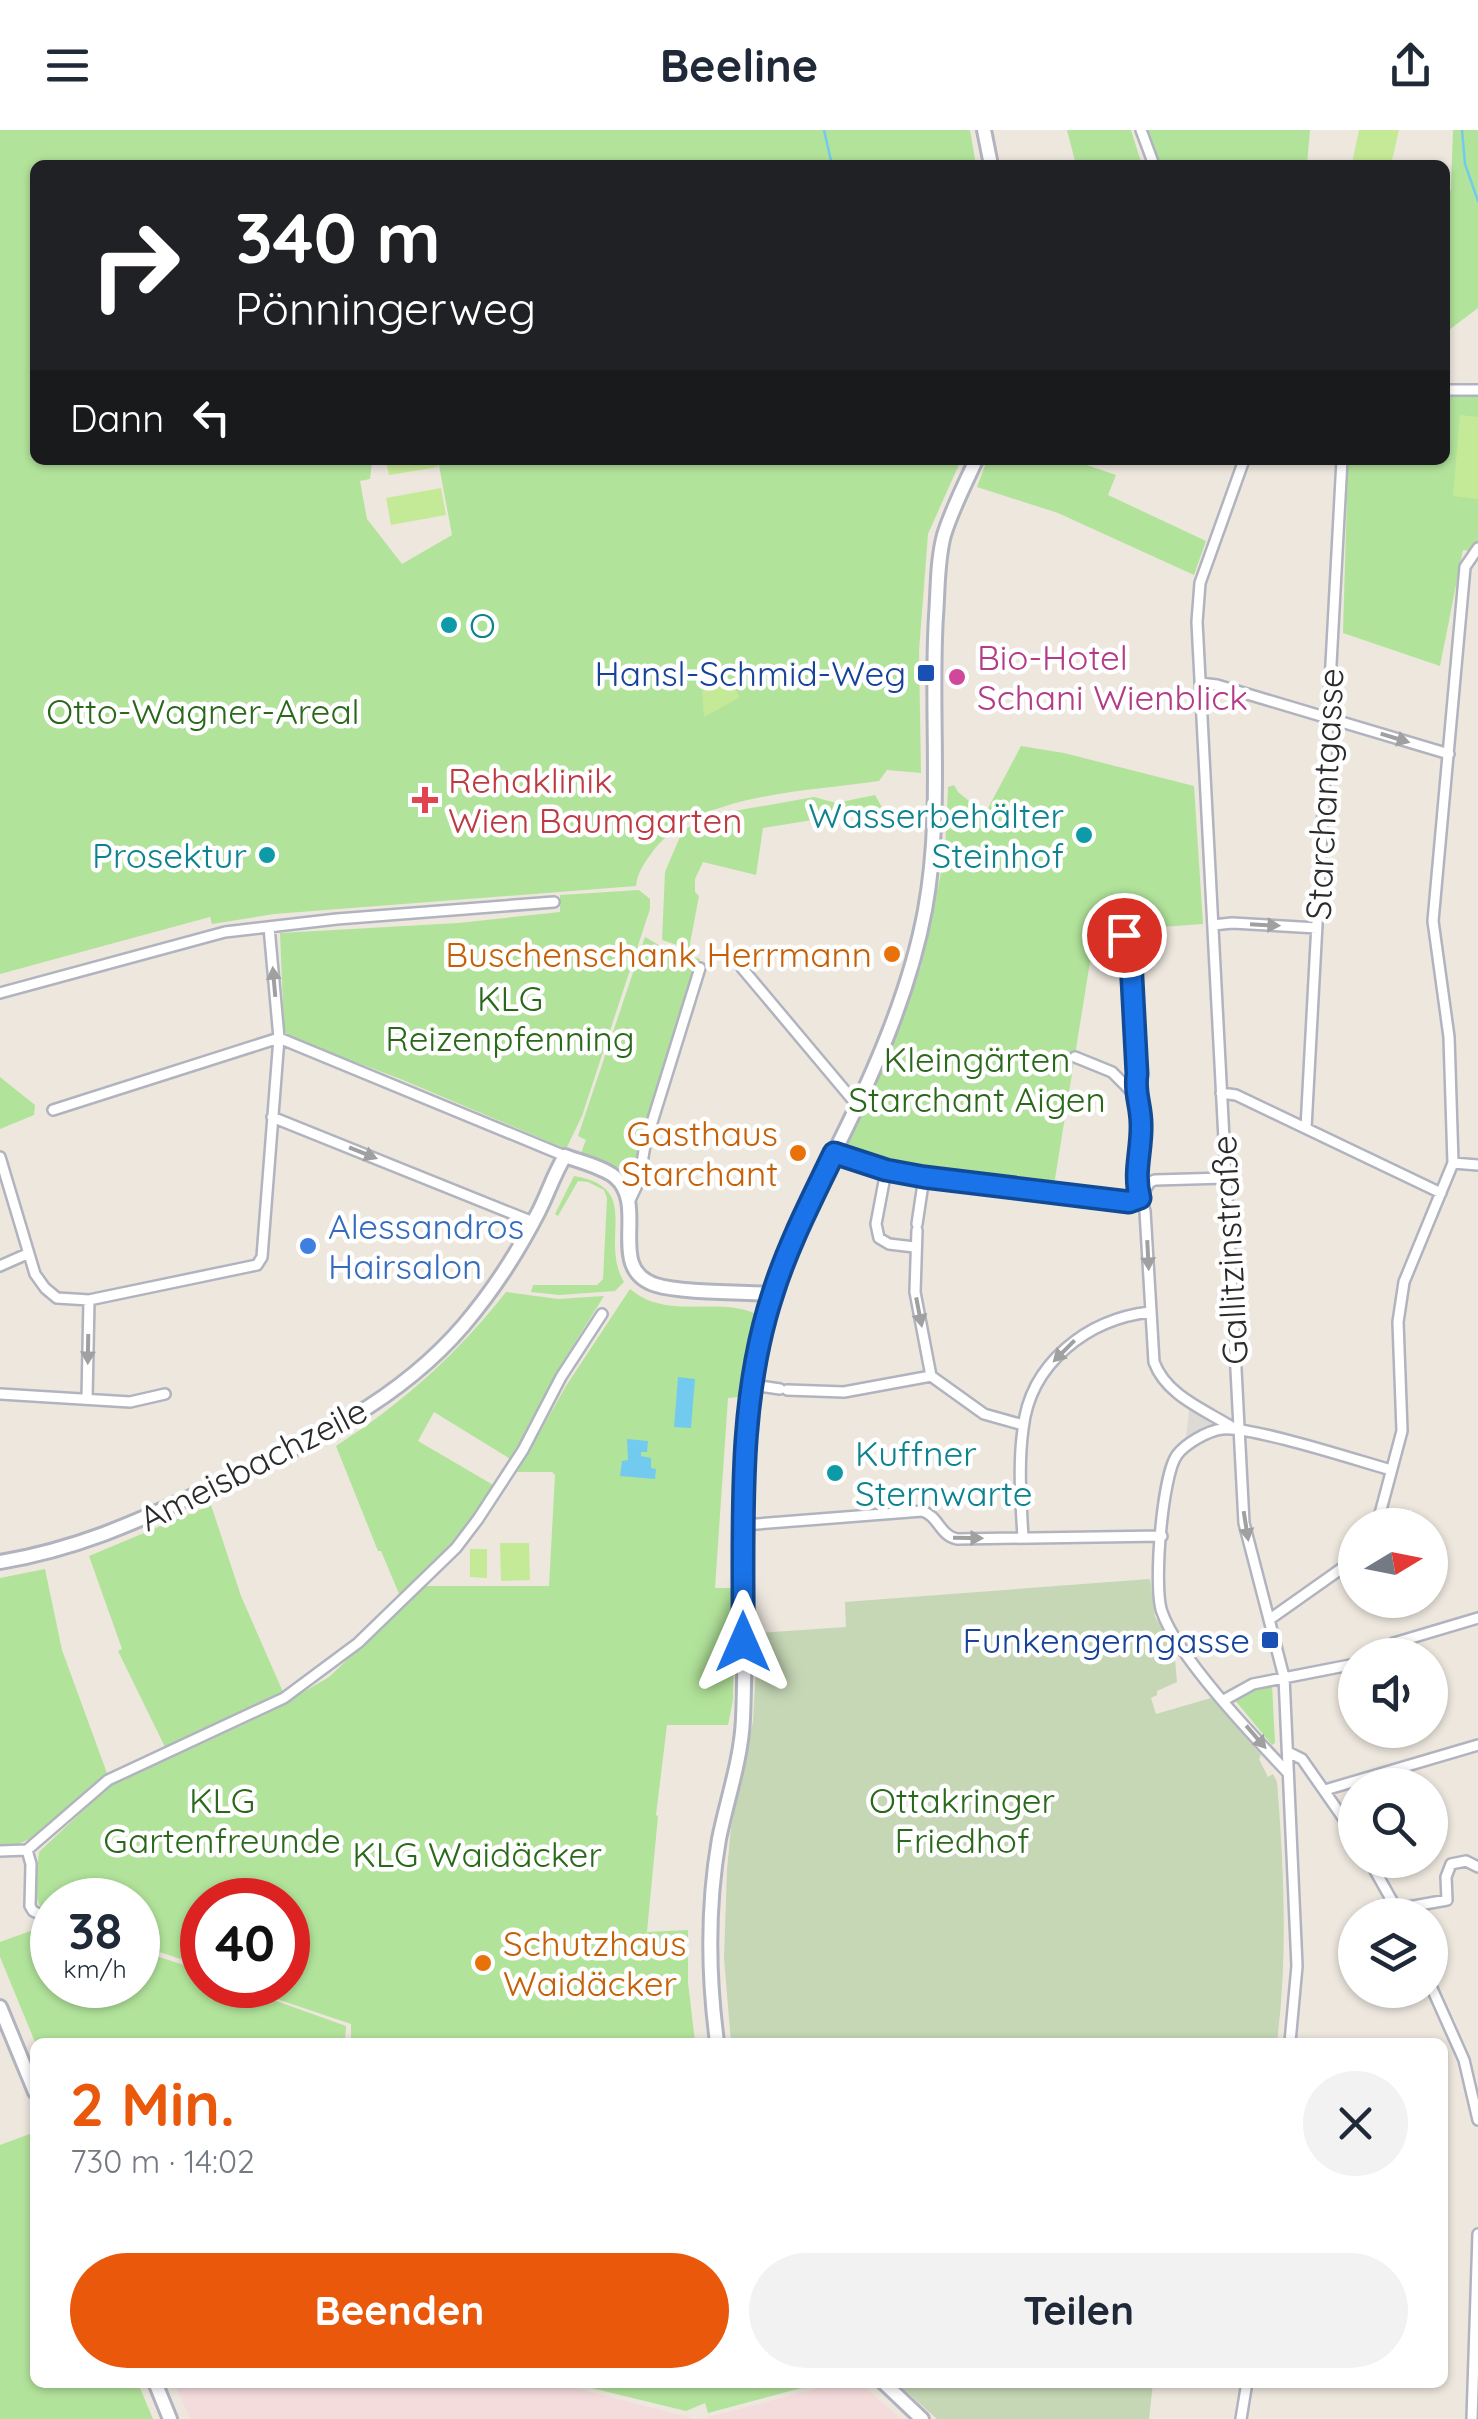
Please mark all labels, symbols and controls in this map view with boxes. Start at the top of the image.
text: Beeline [660,37,818,93]
icon: menu [40,38,95,93]
icon: share [1383,38,1438,93]
text: 340 m [235,193,441,281]
icon: right [70,200,200,330]
text: Pönningerweg [235,280,536,336]
icon: left [184,390,239,445]
text: Dann [70,394,164,442]
place label: O [469,603,496,647]
marker: O [438,614,460,636]
place label: Bio-Hotel Schani Wienblick [977,635,1248,719]
place label: Hansl-Schmid-Weg [595,651,906,695]
marker: Hansl-Schmid-Weg [915,662,937,684]
marker: Bio-Hotel Schani Wienblick [946,666,968,688]
street label: Starchantgasse [1295,667,1353,921]
park label: Otto-Wagner-Areal [46,689,360,733]
one-way arrow [1380,731,1410,746]
place label: Rehaklinik Wien Baumgarten [448,758,742,842]
marker: Rehaklinik Wien Baumgarten [412,787,438,813]
place label: Wasserbehälter Steinhof [808,793,1064,877]
marker: Wasserbehälter Steinhof [1073,824,1095,846]
place label: Prosektur [92,833,247,877]
marker: Prosektur [256,844,278,866]
pin [1082,893,1167,978]
icon: arrive [1097,908,1152,963]
one-way arrow [1249,917,1281,933]
place label: Buschenschank Herrmann [445,932,872,976]
marker: Buschenschank Herrmann [881,943,903,965]
one-way arrow [266,966,282,998]
park label: KLG Reizenpfenning [385,976,635,1060]
park label: Kleingärten Starchant Aigen [848,1037,1106,1121]
place label: Gasthaus Starchant [621,1111,778,1195]
street label: Gallitzinstraße [1201,1134,1257,1366]
marker: Gasthaus Starchant [787,1142,809,1164]
one-way arrow [348,1146,378,1162]
place label: Alessandros Hairsalon [328,1204,524,1288]
marker: Alessandros Hairsalon [297,1235,319,1257]
one-way arrow [1140,1239,1156,1271]
one-way arrow [912,1297,927,1328]
one-way arrow [79,1334,95,1366]
one-way arrow [1053,1339,1076,1363]
street label: Ameisbachzeile [132,1388,374,1540]
place label: Kuffner Sternwarte [855,1431,1032,1515]
marker: Kuffner Sternwarte [824,1462,846,1484]
north arrow [1338,1508,1448,1618]
map controls [1338,1508,1448,2008]
one-way arrow [1239,1511,1254,1542]
one-way arrow [953,1531,984,1547]
position arrow [691,1590,795,1694]
place label: Funkengerngasse [963,1618,1250,1662]
marker: Funkengerngasse [1259,1629,1281,1651]
button: sound [1338,1638,1448,1748]
one-way arrow [1244,1724,1266,1749]
button: search [1338,1768,1448,1878]
park label: KLG Gartenfreunde [103,1778,341,1862]
park label: Ottakringer Friedhof [869,1778,1055,1862]
park label: KLG Waidäcker [352,1832,602,1876]
speed limit sign: 40 [180,1878,310,2008]
button: layers [1338,1898,1448,2008]
text: 38 [68,1899,122,1962]
place label: Schutzhaus Waidäcker [503,1921,686,2005]
marker: Schutzhaus Waidäcker [472,1952,494,1974]
text: km/h [63,1953,127,1984]
text: 2 Min. [70,2066,235,2141]
button: close [1303,2071,1408,2176]
text: 730 m · 14:02 [70,2141,255,2181]
button: Beenden [70,2253,729,2368]
button: Teilen [749,2253,1408,2368]

